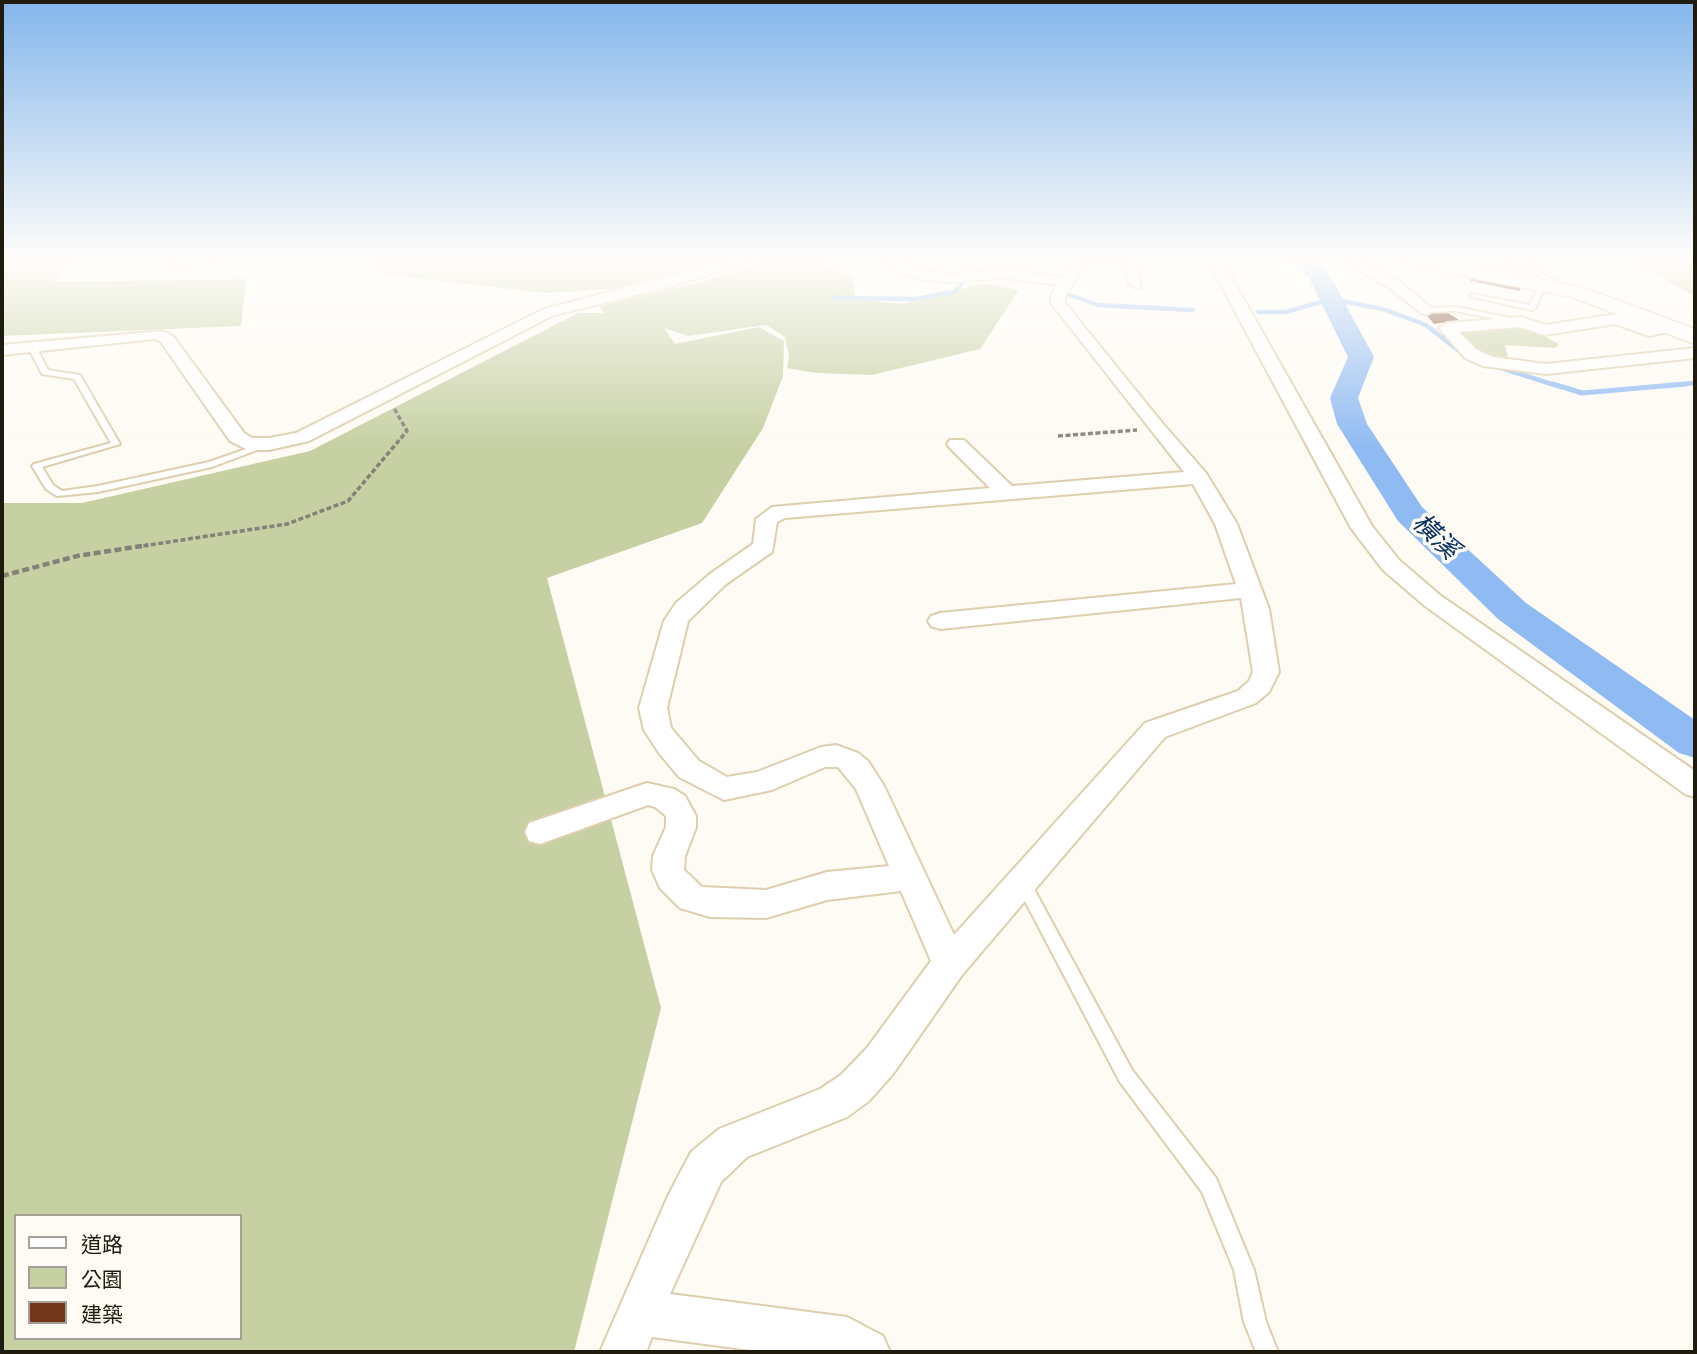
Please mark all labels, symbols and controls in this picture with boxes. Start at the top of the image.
water label: 橫溪 [1405,508,1465,566]
legend [14,1214,242,1340]
text: 道路 [81,1232,123,1258]
text: 公園 [81,1267,123,1293]
text: 建築 [81,1302,123,1328]

